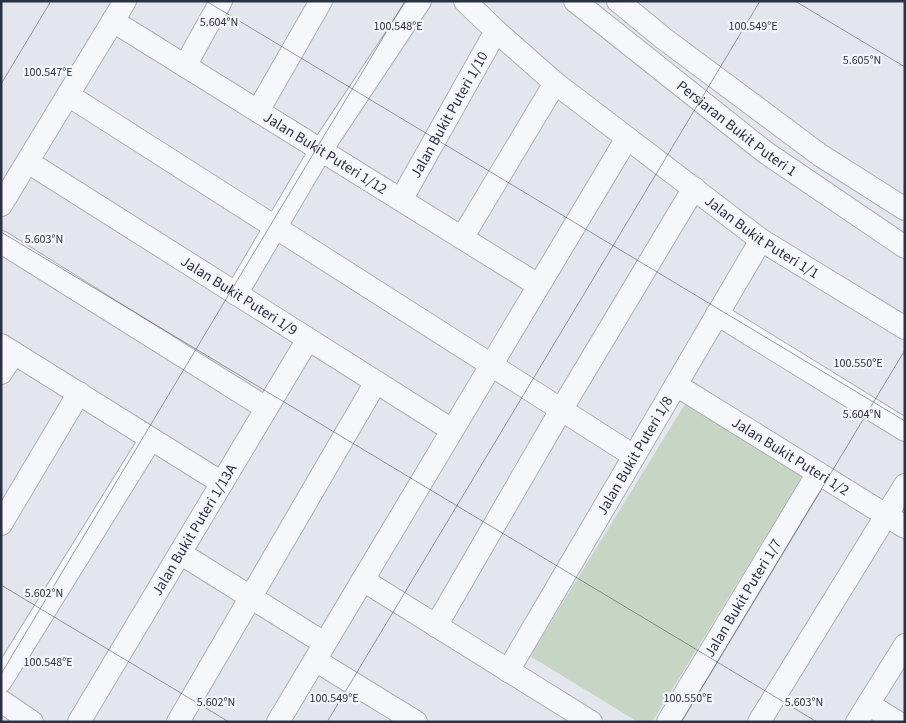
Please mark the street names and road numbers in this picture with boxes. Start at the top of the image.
street label: Jalan Bukit Puteri 1/10 [405,48,493,182]
street label: Persiaran Bukit Puteri 1 [672,76,801,182]
street label: Jalan Bukit Puteri 1/12 [259,107,391,200]
street label: Jalan Bukit Puteri 1/1 [700,191,823,284]
street label: Jalan Bukit Puteri 1/9 [176,251,302,341]
street label: Jalan Bukit Puteri 1/8 [592,392,678,519]
street label: Jalan Bukit Puteri 1/2 [728,412,853,501]
street label: Jalan Bukit Puteri 1/13A [147,459,242,600]
street label: Jalan Bukit Puteri 1/7 [699,535,787,661]

